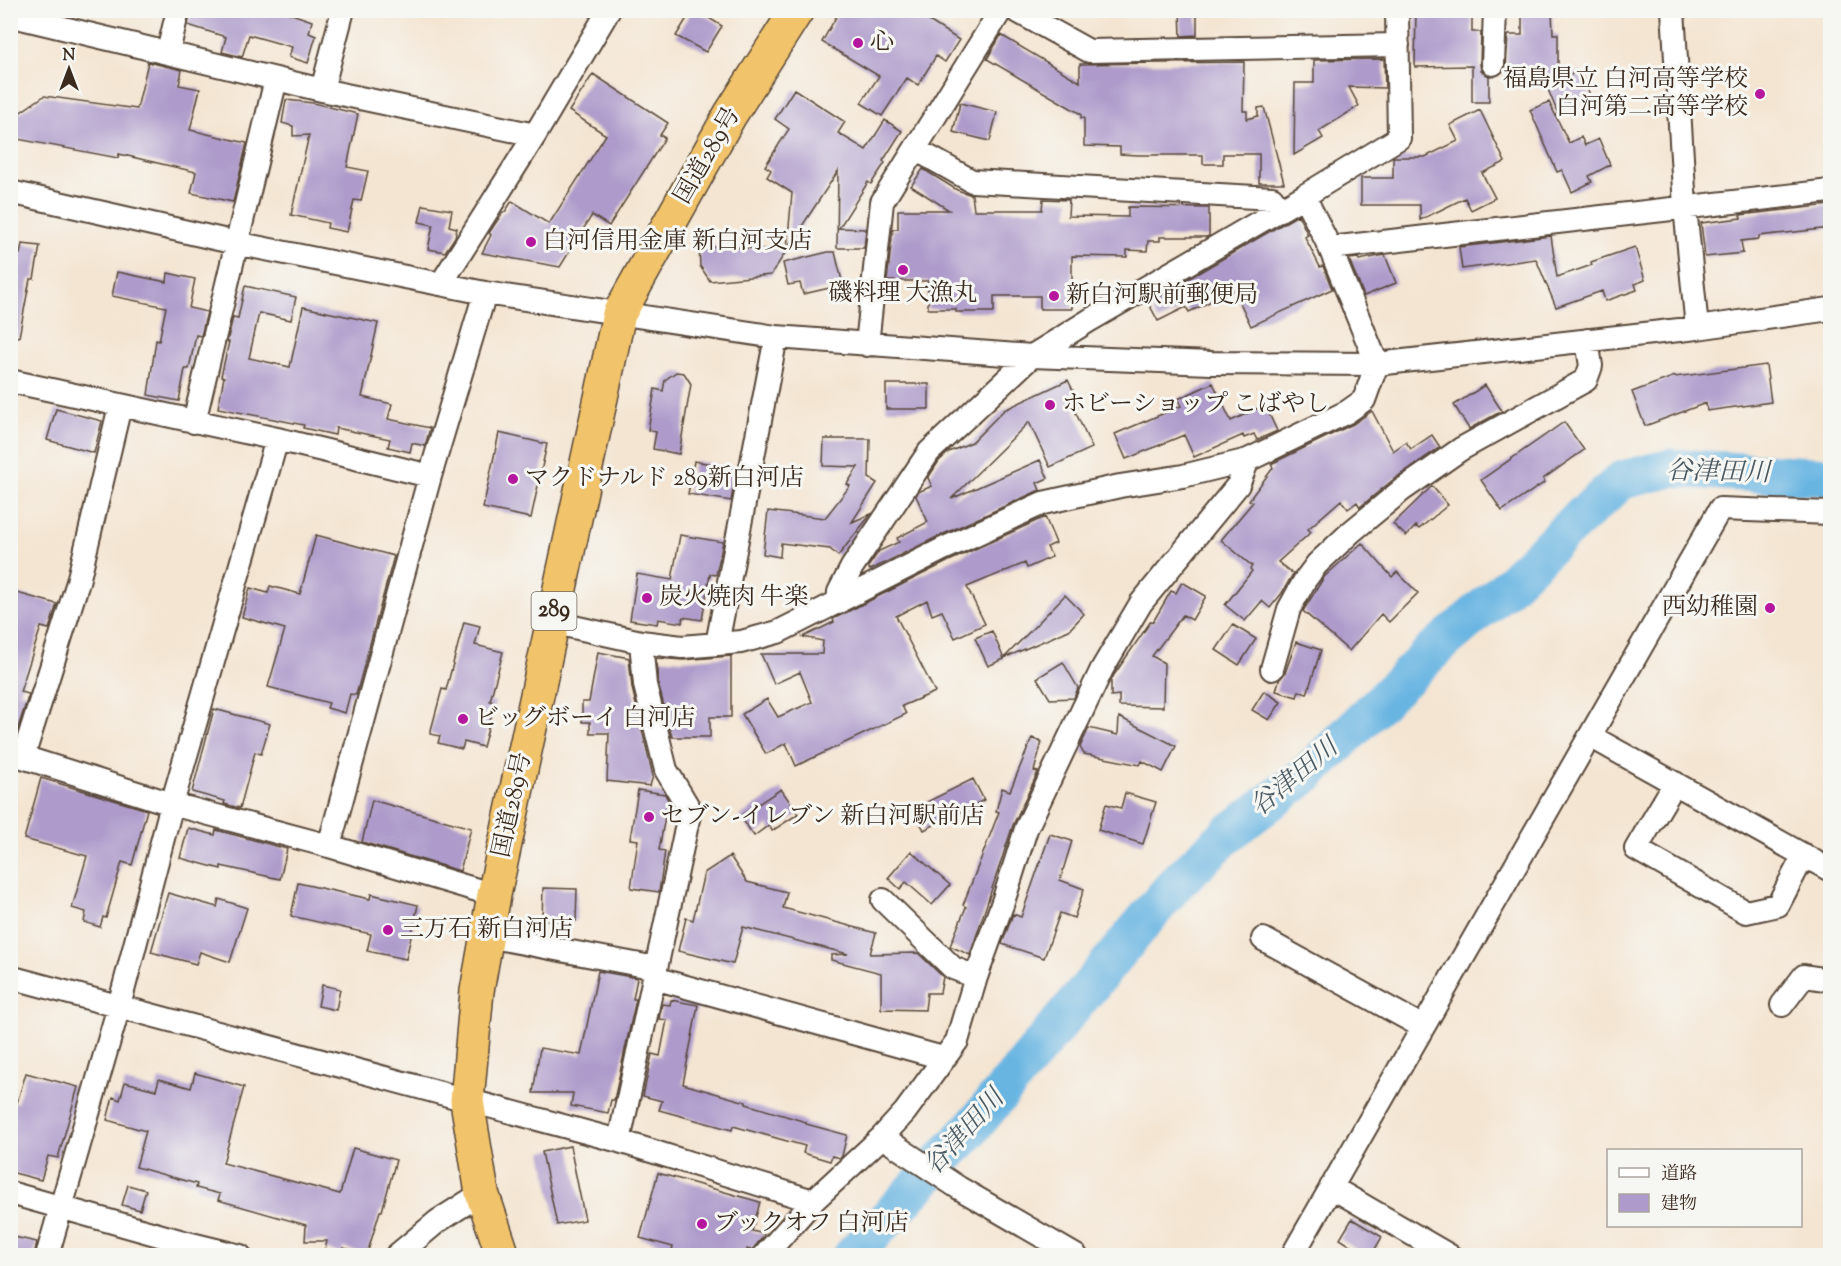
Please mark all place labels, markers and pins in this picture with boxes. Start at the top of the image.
place label: 心 [870,26,894,60]
marker: 心 [851,36,865,50]
place label: 福島県立 白河高等学校 白河第二高等学校 [1503,63,1748,125]
marker: 福島県立 白河高等学校 白河第二高等学校 [1753,87,1767,101]
place label: 白河信用金庫 新白河支店 [543,225,812,259]
marker: 白河信用金庫 新白河支店 [524,235,538,249]
marker: 磯料理 大漁丸 [896,263,910,277]
place label: 磯料理 大漁丸 [828,277,978,311]
place label: 新白河駅前郵便局 [1066,279,1258,313]
marker: 新白河駅前郵便局 [1047,289,1061,303]
place label: ホビーショップ こばやし [1062,388,1329,422]
marker: ホビーショップ こばやし [1043,398,1057,412]
place label: マクドナルド 289新白河店 [525,462,804,496]
marker: マクドナルド 289新白河店 [506,472,520,486]
place label: 炭火焼肉 牛楽 [659,581,808,615]
marker: 炭火焼肉 牛楽 [640,591,654,605]
place label: 西幼稚園 [1662,591,1758,625]
marker: 西幼稚園 [1763,601,1777,615]
place label: ビッグボーイ 白河店 [475,702,695,736]
marker: ビッグボーイ 白河店 [456,712,470,726]
place label: セブン‐イレブン 新白河駅前店 [661,800,984,834]
marker: セブン‐イレブン 新白河駅前店 [642,810,656,824]
place label: 三万石 新白河店 [400,913,573,947]
marker: 三万石 新白河店 [381,923,395,937]
place label: ブックオフ 白河店 [714,1207,909,1241]
marker: ブックオフ 白河店 [695,1217,709,1231]

